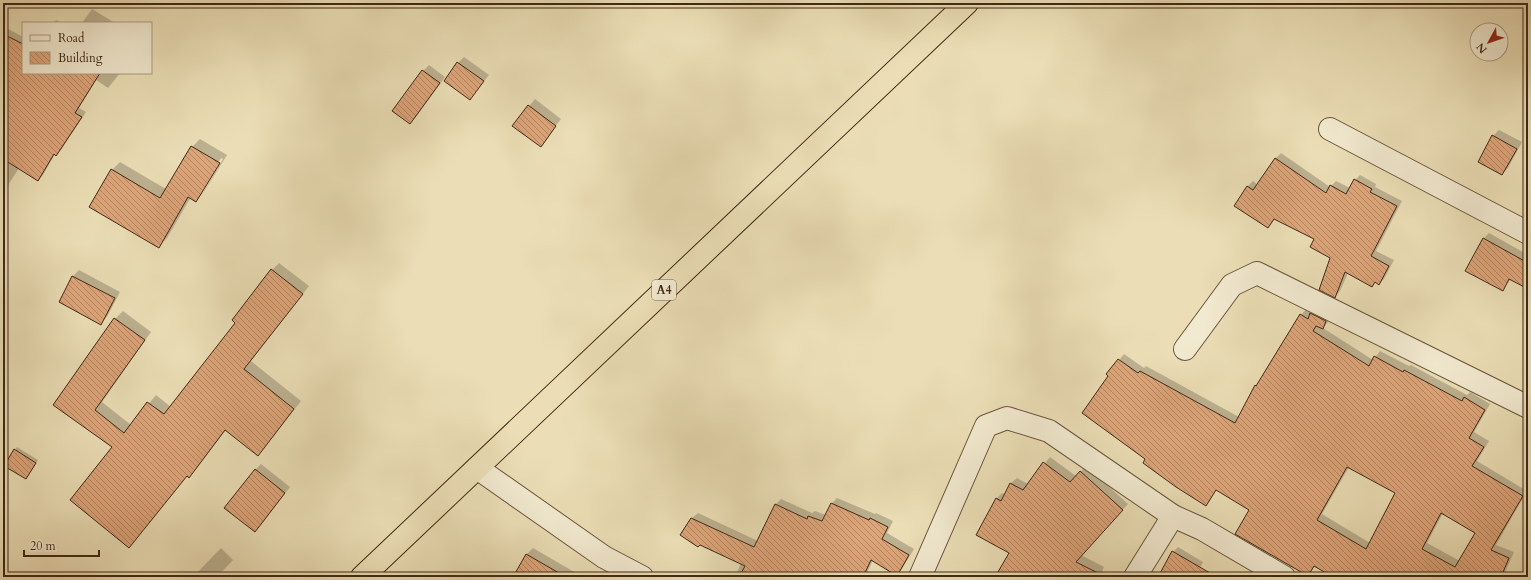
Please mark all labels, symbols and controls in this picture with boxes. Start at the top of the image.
legend [22,22,152,74]
north arrow [1469,22,1509,62]
text: Road [58,30,85,46]
text: N [1473,39,1491,57]
text: Building [58,50,103,66]
road number: A4 [652,280,676,300]
scale bar [24,532,99,558]
text: 20 m [30,538,57,554]

